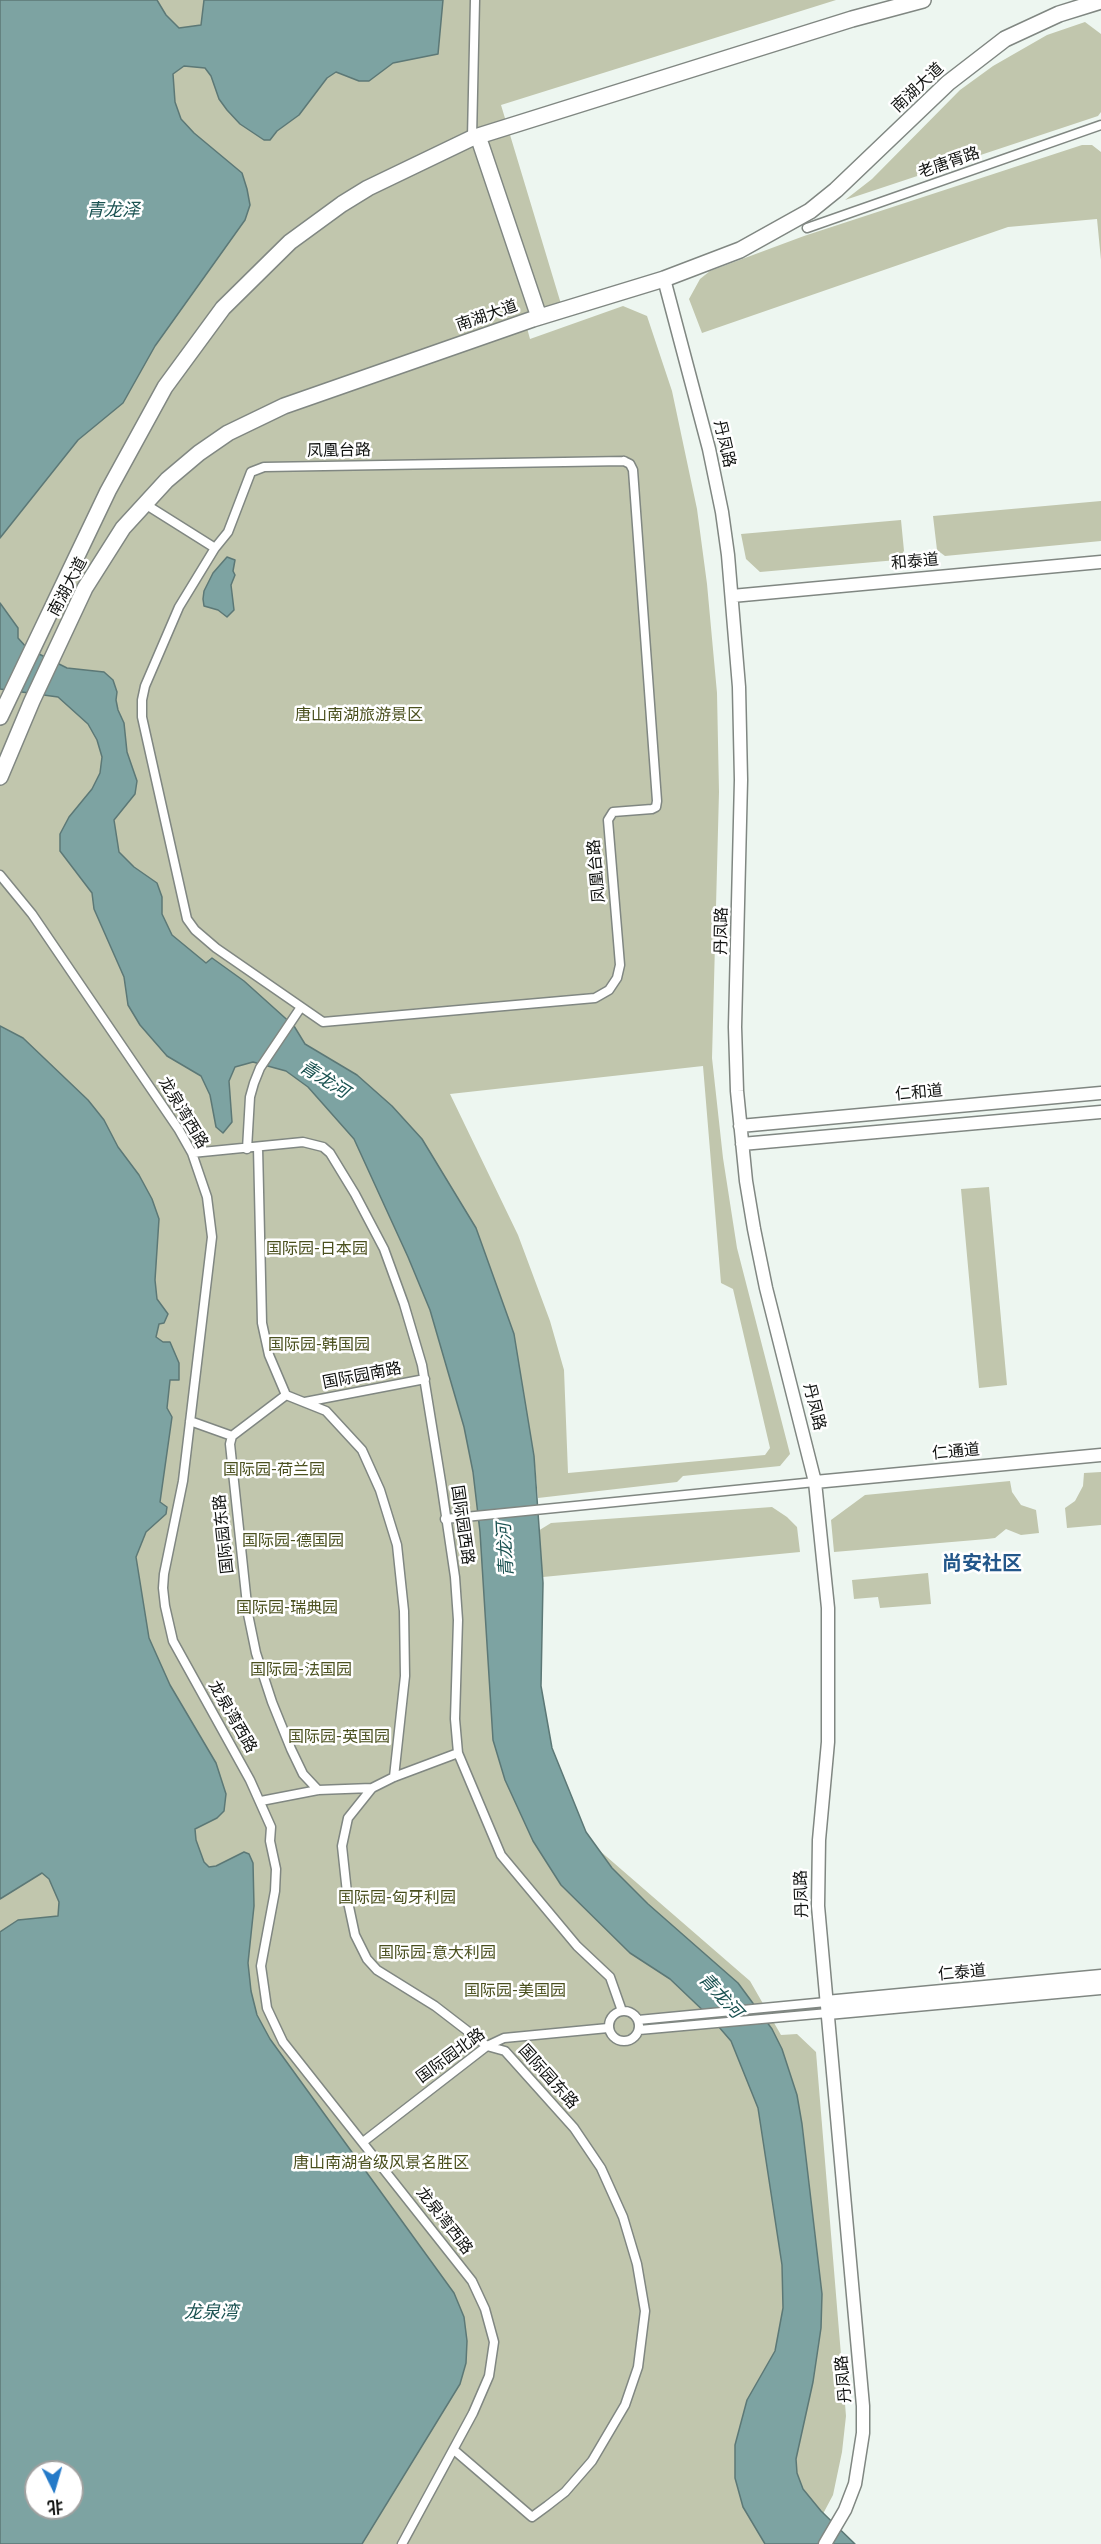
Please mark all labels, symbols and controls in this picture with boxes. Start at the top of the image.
street label: 南湖大道 [888,59,948,117]
street label: 老唐胥路 [916,144,982,182]
water label: 青龙泽 [86,200,140,222]
street label: 南湖大道 [454,297,520,335]
street label: 丹凤路 [709,418,739,470]
street label: 凤凰台路 [307,441,371,461]
street label: 和泰道 [890,550,940,574]
street label: 南湖大道 [45,554,91,620]
park label: 唐山南湖旅游景区 [295,706,423,726]
street label: 凤凰台路 [585,838,609,904]
street label: 丹凤路 [712,907,732,955]
water label: 青龙河 [295,1057,353,1103]
street label: 龙泉湾西路 [154,1074,212,1152]
street label: 仁和道 [894,1081,944,1105]
park label: 国际园-日本园 [266,1240,368,1260]
park label: 国际园-韩国园 [268,1336,370,1356]
street label: 国际园南路 [321,1359,403,1393]
street label: 丹凤路 [799,1381,829,1433]
street label: 仁通道 [931,1440,981,1464]
park label: 国际园-荷兰园 [223,1461,325,1481]
street label: 国际园西路 [447,1484,477,1566]
street label: 国际园东路 [210,1493,238,1575]
water label: 青龙河 [494,1522,518,1578]
park label: 国际园-德国园 [242,1532,344,1552]
district label: 尚安社区 [942,1552,1022,1576]
park label: 国际园-瑞典园 [236,1599,338,1619]
park label: 国际园-法国园 [250,1661,352,1681]
street label: 龙泉湾西路 [204,1678,260,1756]
park label: 国际园-英国园 [288,1728,390,1748]
street label: 丹凤路 [792,1870,812,1918]
park label: 国际园-匈牙利园 [338,1889,456,1909]
park label: 国际园-意大利园 [378,1944,496,1964]
street label: 仁泰道 [937,1961,987,1985]
water label: 青龙河 [694,1969,746,2023]
park label: 国际园-美国园 [464,1982,566,2002]
street label: 国际园北路 [413,2025,489,2087]
street label: 国际园东路 [514,2041,582,2113]
park label: 唐山南湖省级风景名胜区 [293,2154,469,2174]
street label: 龙泉湾西路 [412,2184,476,2258]
water label: 龙泉湾 [184,2302,238,2324]
street label: 丹凤路 [832,2354,856,2404]
north arrow [24,2460,84,2520]
text: 北 [47,2496,64,2517]

